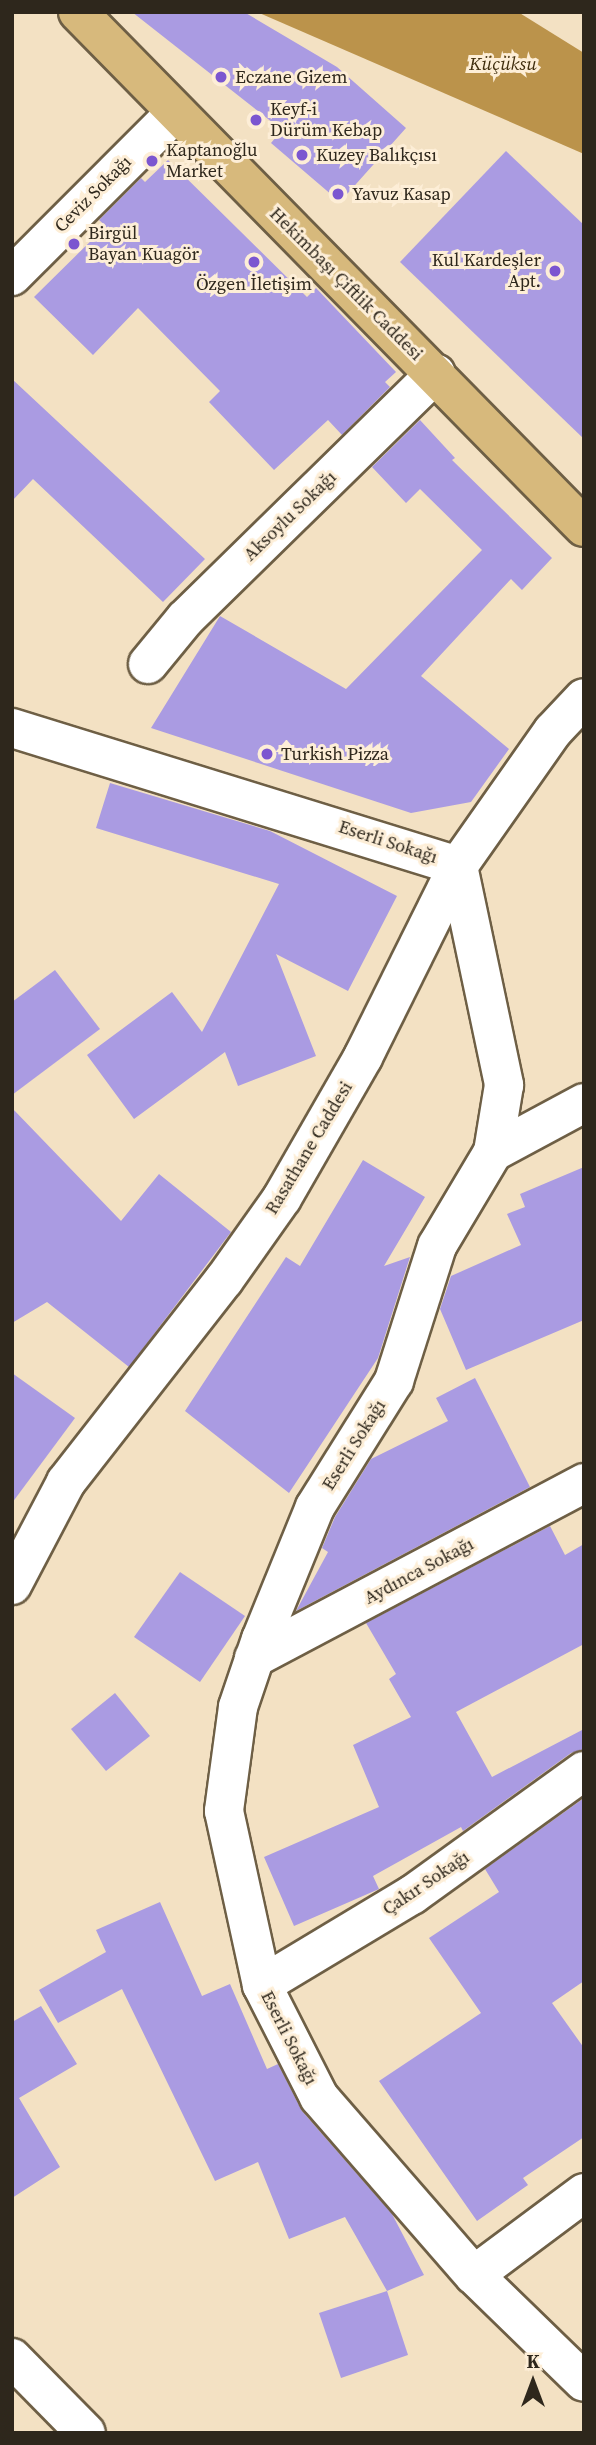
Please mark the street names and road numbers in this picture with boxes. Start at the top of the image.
street label: Ceviz Sokağı [50,151,136,237]
street label: Hekimbaşı Çiftlik Caddesi [265,203,427,365]
street label: Aksoylu Sokağı [239,466,341,566]
street label: Eserli Sokağı [336,816,440,868]
street label: Rasathane Caddesi [261,1078,357,1218]
street label: Eserli Sokağı [318,1396,390,1494]
street label: Aydınca Sokağı [361,1533,477,1609]
street label: Çakır Sokağı [379,1846,473,1920]
street label: Eserli Sokağı [256,1987,322,2089]

